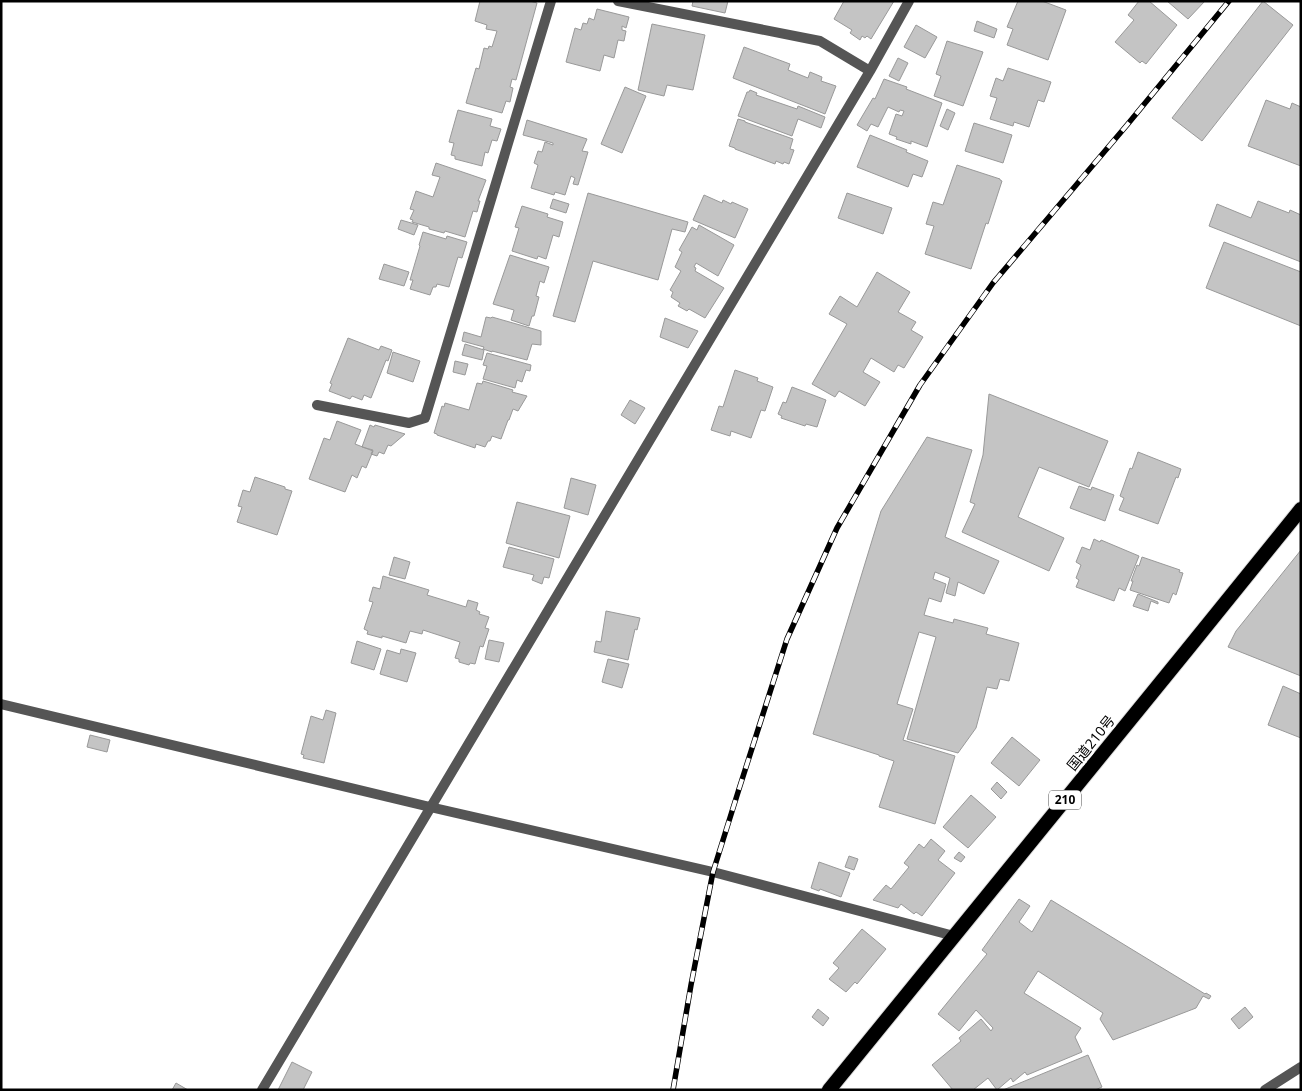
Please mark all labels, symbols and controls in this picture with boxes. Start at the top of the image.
street label: 国道210号 [1062,711,1119,774]
road number: 210 [1049,790,1081,810]

